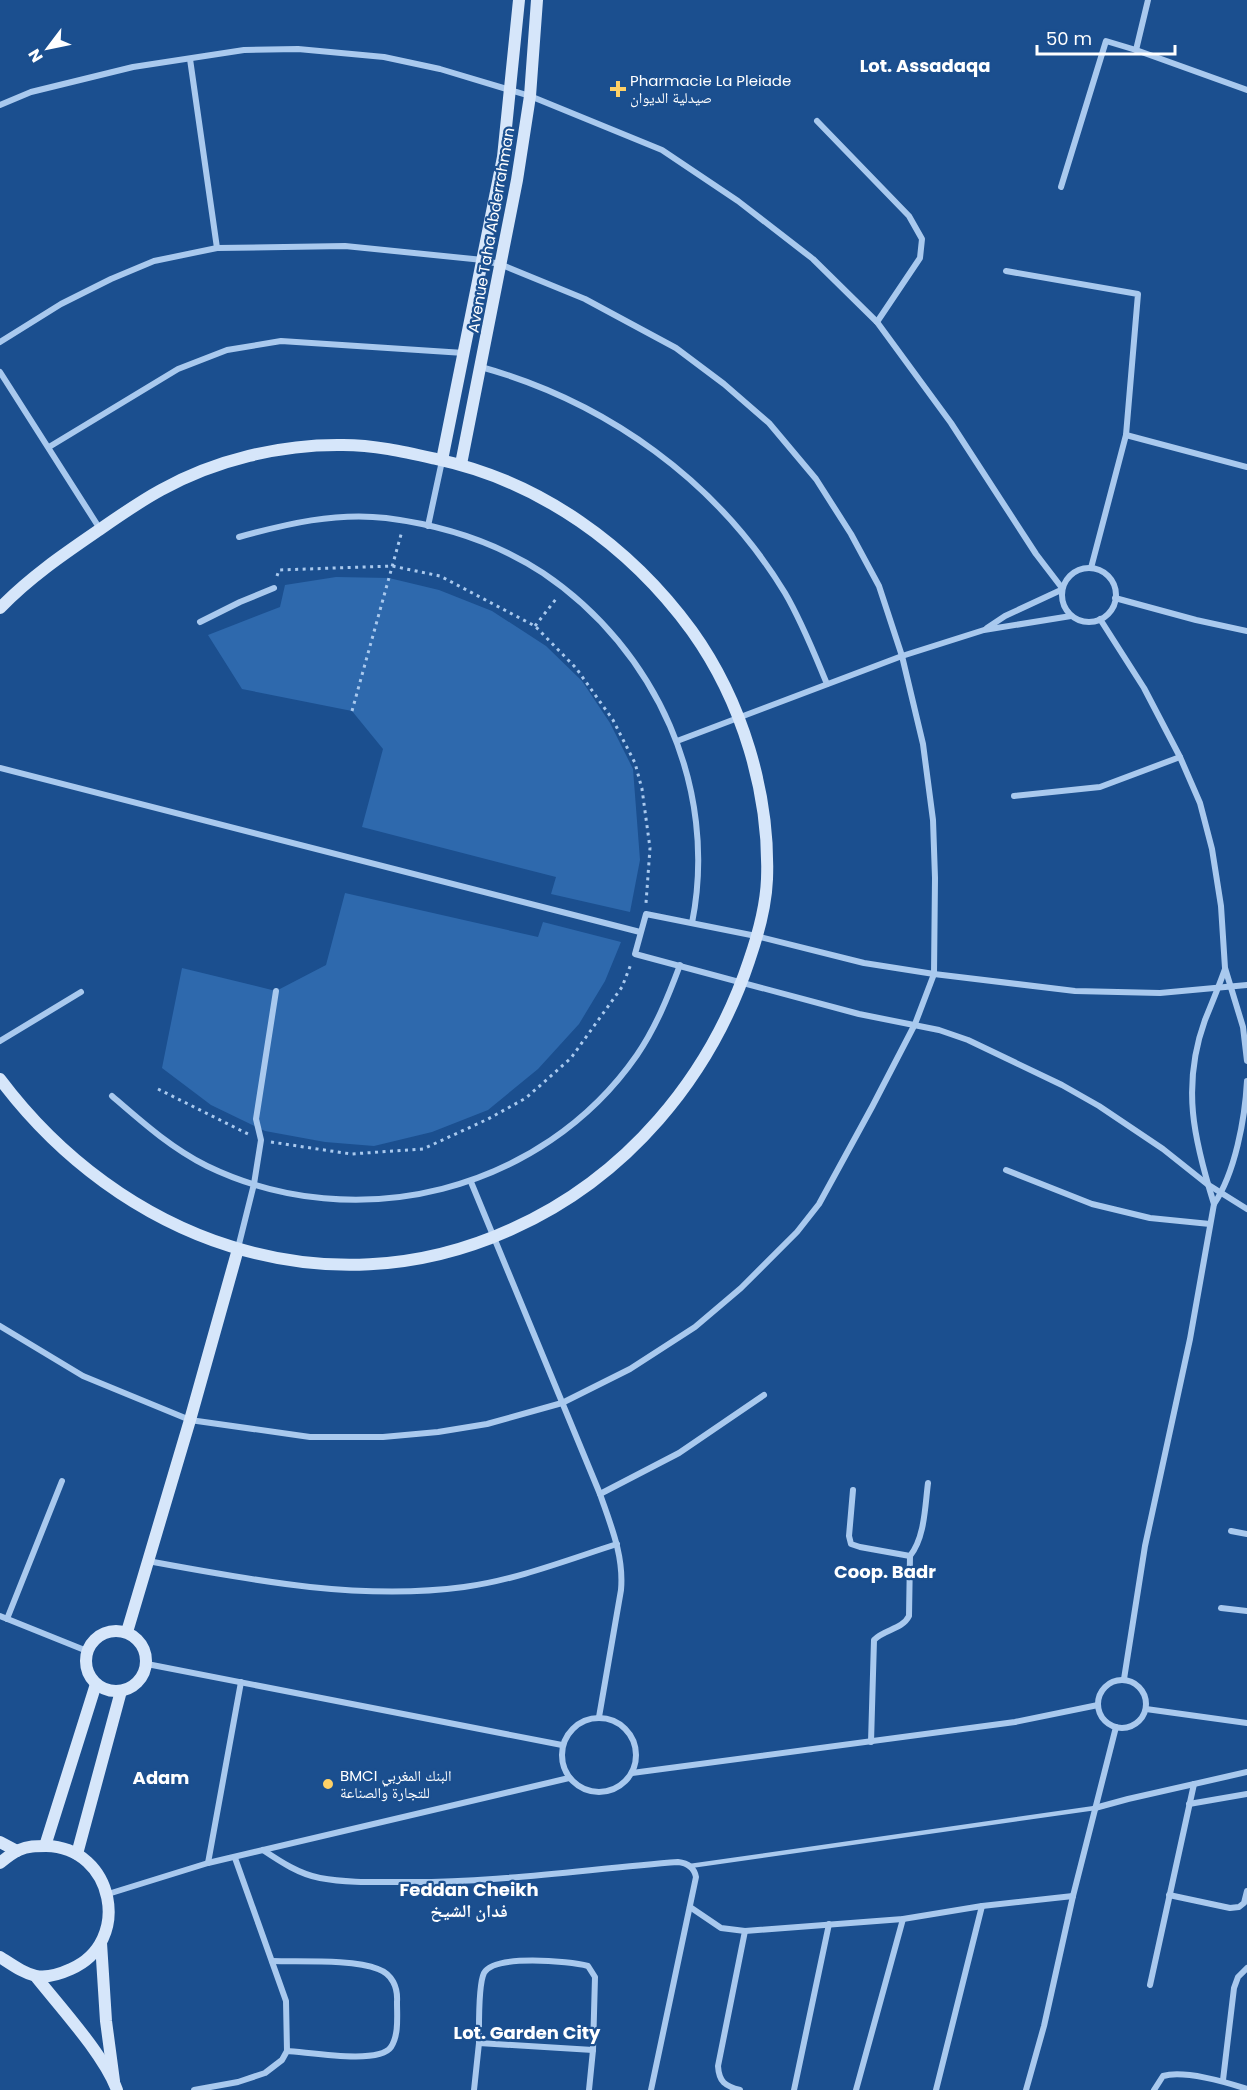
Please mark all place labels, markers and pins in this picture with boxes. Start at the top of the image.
place label: Pharmacie La Pleiade صيدلية الديوان [630,70,791,108]
marker: Pharmacie La Pleiade صيدلية الديوان [611,82,625,96]
place label: BMCI البنك المغربي للتجارة والصناعة [340,1765,452,1803]
marker: BMCI البنك المغربي للتجارة والصناعة [321,1777,335,1791]

